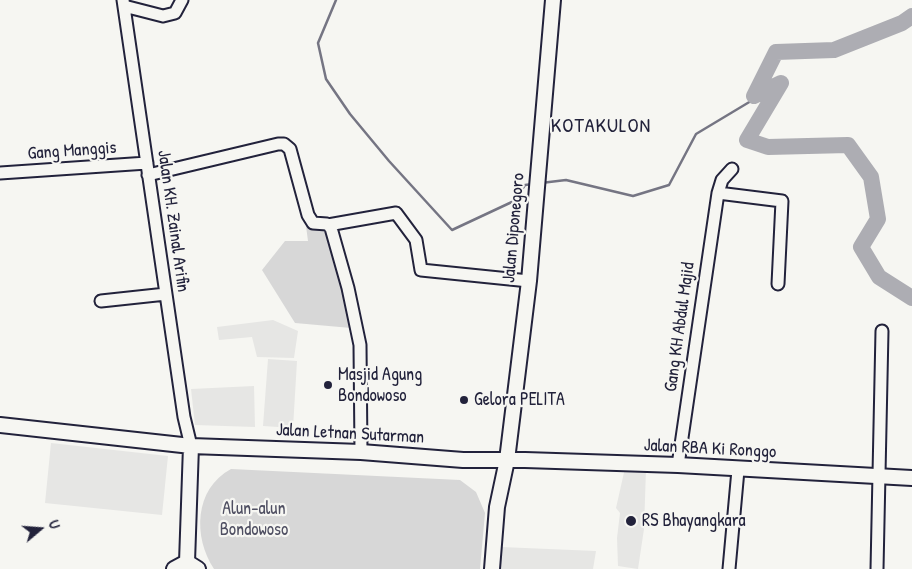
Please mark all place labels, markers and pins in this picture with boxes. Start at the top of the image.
place label: Masjid Agung Bondowoso [338,364,422,406]
marker: Masjid Agung Bondowoso [322,379,334,391]
place label: Gelora PELITA [474,389,565,411]
marker: Gelora PELITA [458,394,470,406]
place label: RS Bhayangkara [642,510,746,532]
marker: RS Bhayangkara [624,514,638,528]

